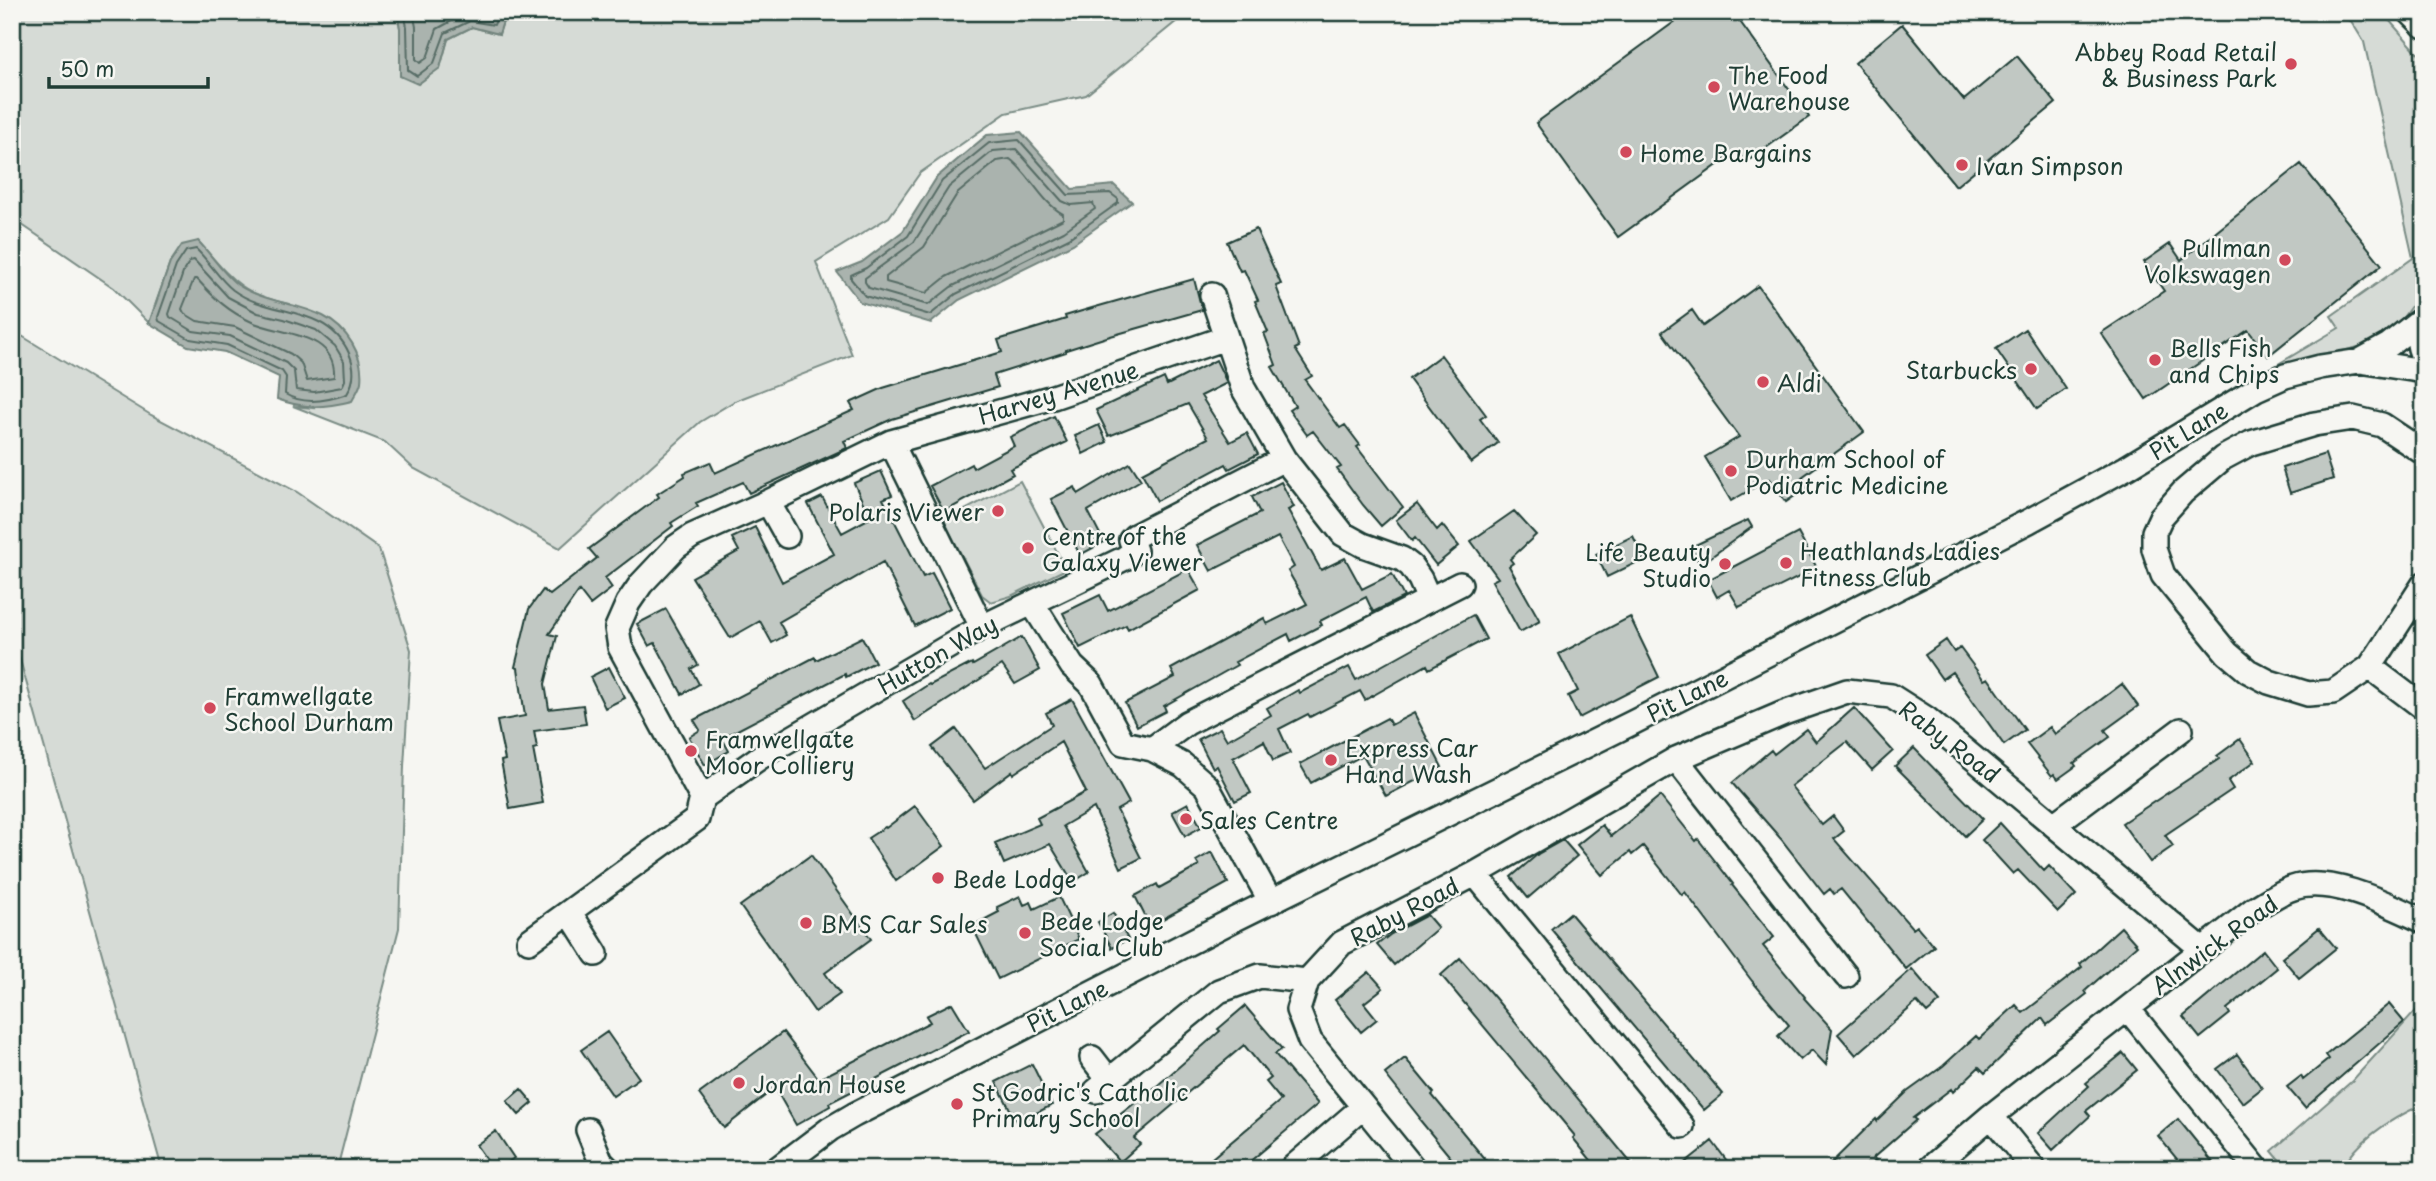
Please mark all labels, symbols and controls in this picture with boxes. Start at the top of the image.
place label: Abbey Road Retail & Business Park [2075,34,2277,95]
scale bar [49,46,208,90]
text: 50 m [60,52,114,84]
marker: Abbey Road Retail & Business Park [2283,56,2299,72]
place label: The Food Warehouse [1728,57,1850,118]
marker: The Food Warehouse [1706,79,1722,95]
place label: Home Bargains [1640,135,1812,170]
marker: Home Bargains [1618,144,1634,160]
place label: Ivan Simpson [1976,148,2123,183]
marker: Ivan Simpson [1954,157,1970,173]
place label: Pullman Volkswagen [2144,230,2271,291]
marker: Pullman Volkswagen [2277,252,2293,268]
place label: Bells Fish and Chips [2169,330,2279,391]
street label: Harvey Avenue [974,351,1142,433]
place label: Starbucks [1906,352,2017,387]
marker: Bells Fish and Chips [2147,352,2163,368]
marker: Starbucks [2023,361,2039,377]
place label: Aldi [1777,365,1822,400]
marker: Aldi [1755,374,1771,390]
street label: Pit Lane [2142,392,2234,468]
place label: Durham School of Podiatric Medicine [1745,441,1949,502]
marker: Durham School of Podiatric Medicine [1723,463,1739,479]
place label: Polaris Viewer [829,494,984,529]
marker: Polaris Viewer [990,503,1006,519]
place label: Centre of the Galaxy Viewer [1042,518,1203,579]
place label: Heathlands Ladies Fitness Club [1800,533,2000,594]
place label: Life Beauty Studio [1585,534,1711,595]
marker: Centre of the Galaxy Viewer [1020,540,1036,556]
marker: Heathlands Ladies Fitness Club [1778,555,1794,571]
marker: Life Beauty Studio [1717,556,1733,572]
street label: Hutton Way [870,605,1004,703]
street label: Pit Lane [1640,660,1734,730]
place label: Framwellgate School Durham [224,678,394,739]
street label: Raby Road [1892,691,2008,791]
marker: Framwellgate School Durham [202,700,218,716]
place label: Framwellgate Moor Colliery [705,721,855,782]
place label: Express Car Hand Wash [1345,730,1479,791]
marker: Framwellgate Moor Colliery [683,743,699,759]
marker: Express Car Hand Wash [1323,752,1339,768]
place label: Sales Centre [1200,802,1338,837]
marker: Sales Centre [1178,811,1194,827]
place label: Bede Lodge [952,861,1077,896]
street label: Raby Road [1343,868,1465,954]
marker: Bede Lodge [930,870,946,886]
street label: Alnwick Road [2143,886,2285,1002]
place label: Bede Lodge Social Club [1039,903,1164,964]
place label: BMS Car Sales [820,906,987,941]
marker: BMS Car Sales [798,915,814,931]
marker: Bede Lodge Social Club [1017,925,1033,941]
street label: Pit Lane [1020,970,1114,1040]
place label: Jordan House [753,1066,906,1101]
place label: St Godric's Catholic Primary School [971,1074,1188,1135]
marker: Jordan House [731,1075,747,1091]
marker: St Godric's Catholic Primary School [949,1096,965,1112]

